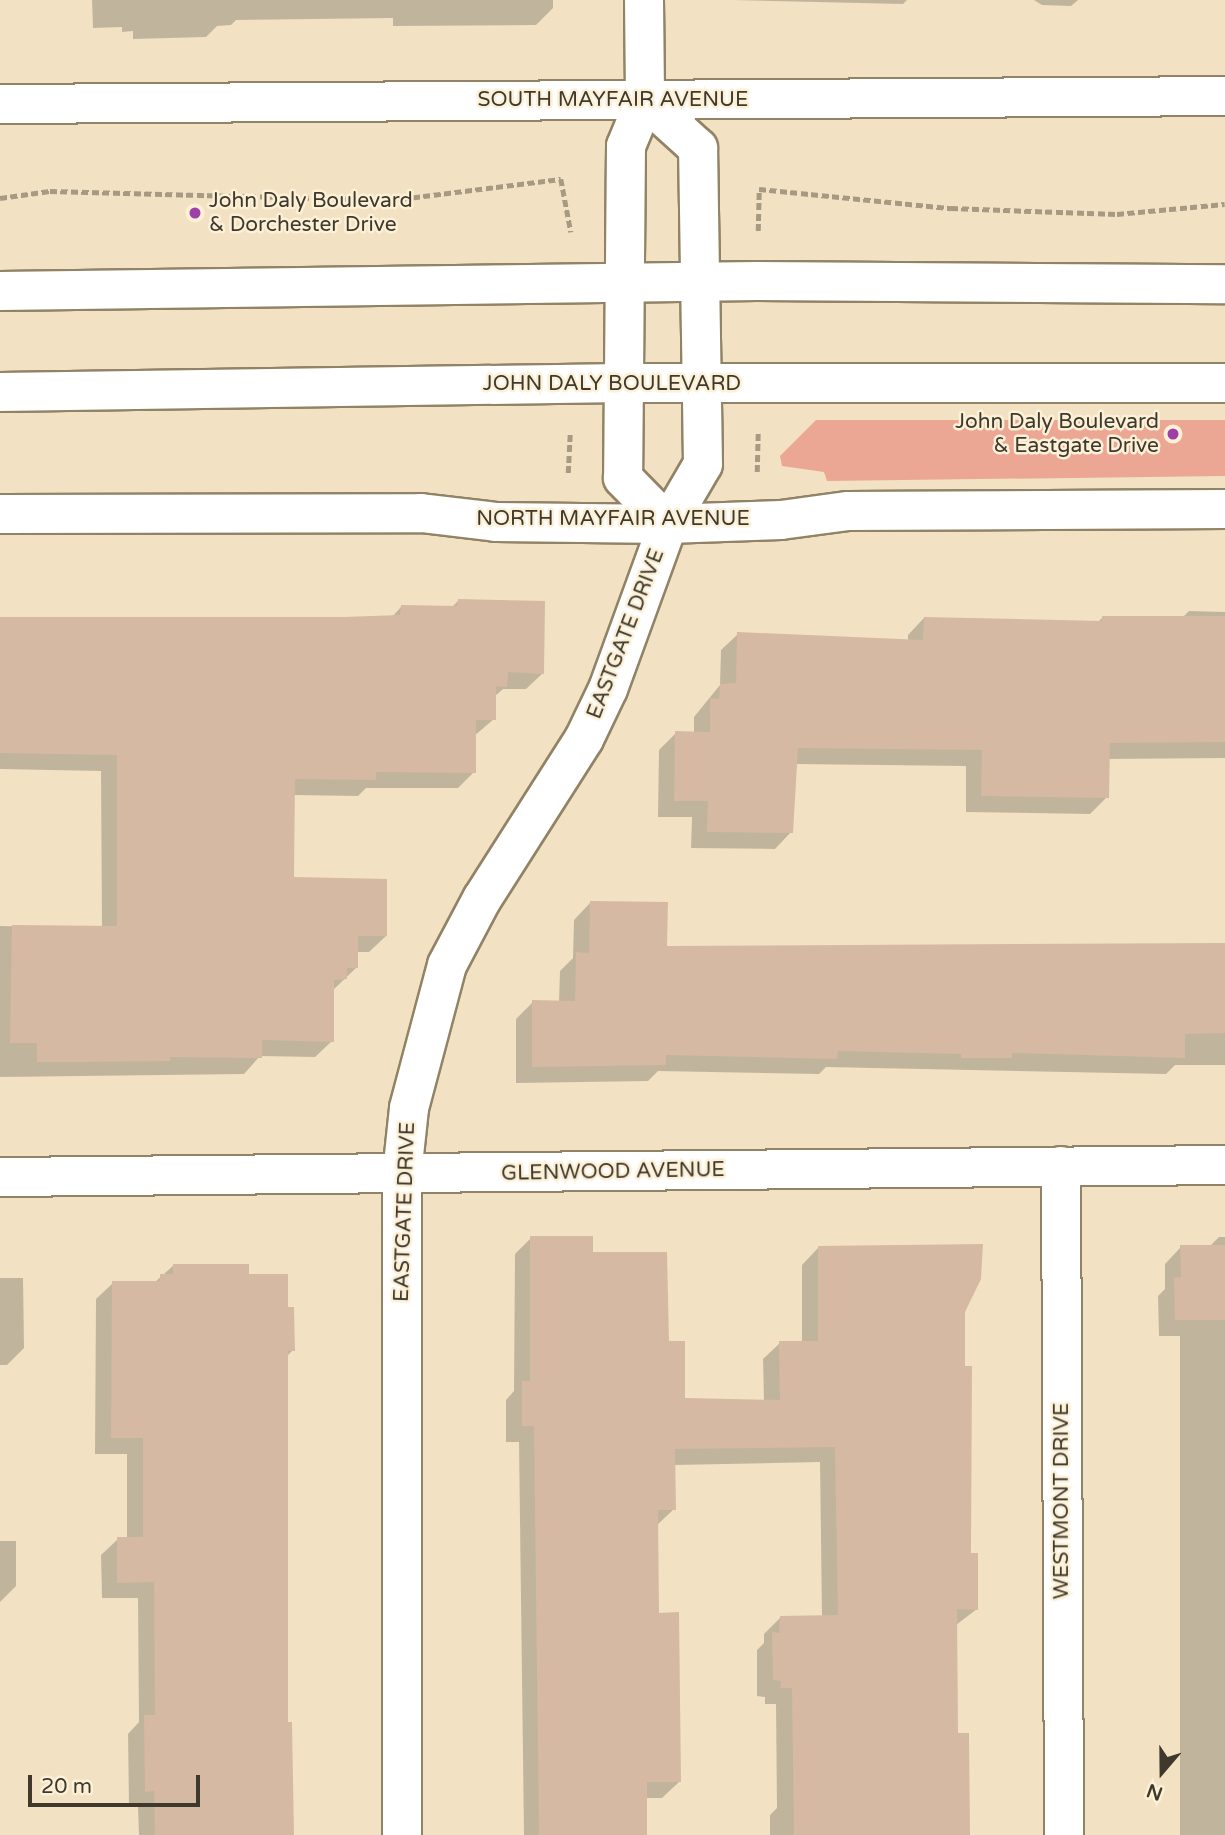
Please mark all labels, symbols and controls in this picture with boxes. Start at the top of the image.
street label: SOUTH MAYFAIR AVENUE [478,87,748,113]
place label: John Daly Boulevard & Dorchester Drive [209,188,413,238]
marker: John Daly Boulevard & Dorchester Drive [187,205,203,221]
street label: JOHN DALY BOULEVARD [483,371,741,397]
place label: John Daly Boulevard & Eastgate Drive [955,409,1159,459]
marker: John Daly Boulevard & Eastgate Drive [1165,426,1181,442]
street label: NORTH MAYFAIR AVENUE [476,506,750,532]
street label: EASTGATE DRIVE [582,545,670,723]
street label: EASTGATE DRIVE [389,1122,421,1302]
street label: GLENWOOD AVENUE [501,1157,725,1187]
street label: WESTMONT DRIVE [1049,1403,1075,1599]
north arrow [1127,1737,1197,1807]
scale bar [32,1762,203,1806]
text: 20 m [41,1774,92,1799]
text: N [1144,1779,1166,1805]

